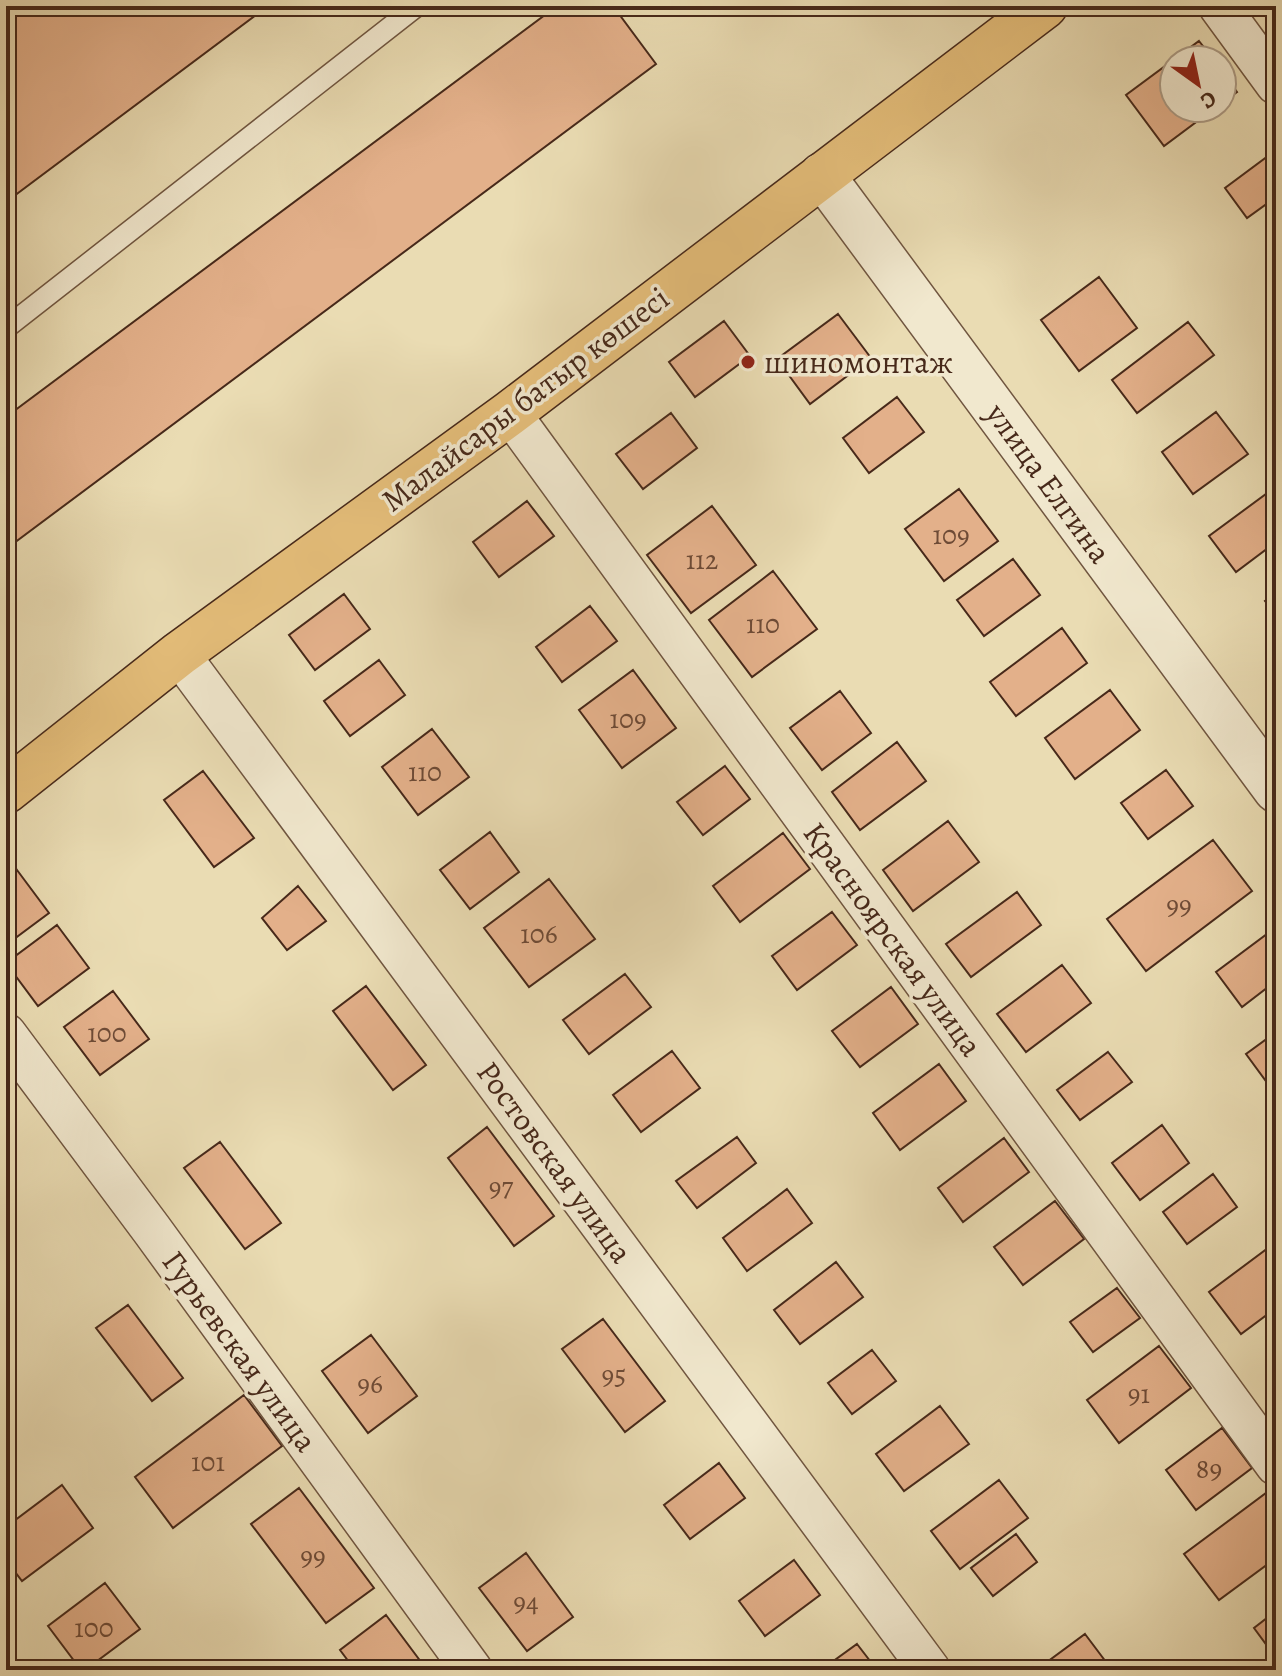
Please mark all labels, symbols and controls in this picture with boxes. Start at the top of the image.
north arrow [1158,44,1238,124]
text: С [1194,84,1222,116]
street label: Малайсары батыр көшесі [372,276,678,522]
place label: шиномонтаж [764,340,953,384]
marker: шиномонтаж [739,353,757,371]
street label: улица Елгина [975,393,1122,572]
house number: 109 [932,516,970,554]
house number: 112 [686,541,718,579]
house number: 110 [746,605,780,643]
house number: 109 [609,700,647,738]
house number: 110 [408,753,442,791]
street label: Красноярская улица [793,813,993,1065]
house number: 99 [1166,886,1192,924]
house number: 106 [520,915,558,953]
house number: 100 [87,1014,127,1052]
street label: Ростовская улица [467,1052,643,1272]
house number: 97 [489,1168,513,1206]
street label: Гурьевская улица [152,1241,328,1461]
house number: 95 [602,1356,626,1394]
house number: 96 [357,1365,383,1403]
house number: 91 [1128,1375,1150,1413]
house number: 101 [191,1443,225,1481]
house number: 89 [1196,1450,1222,1488]
house number: 99 [300,1537,326,1575]
house number: 94 [513,1583,539,1621]
house number: 100 [74,1609,114,1647]

